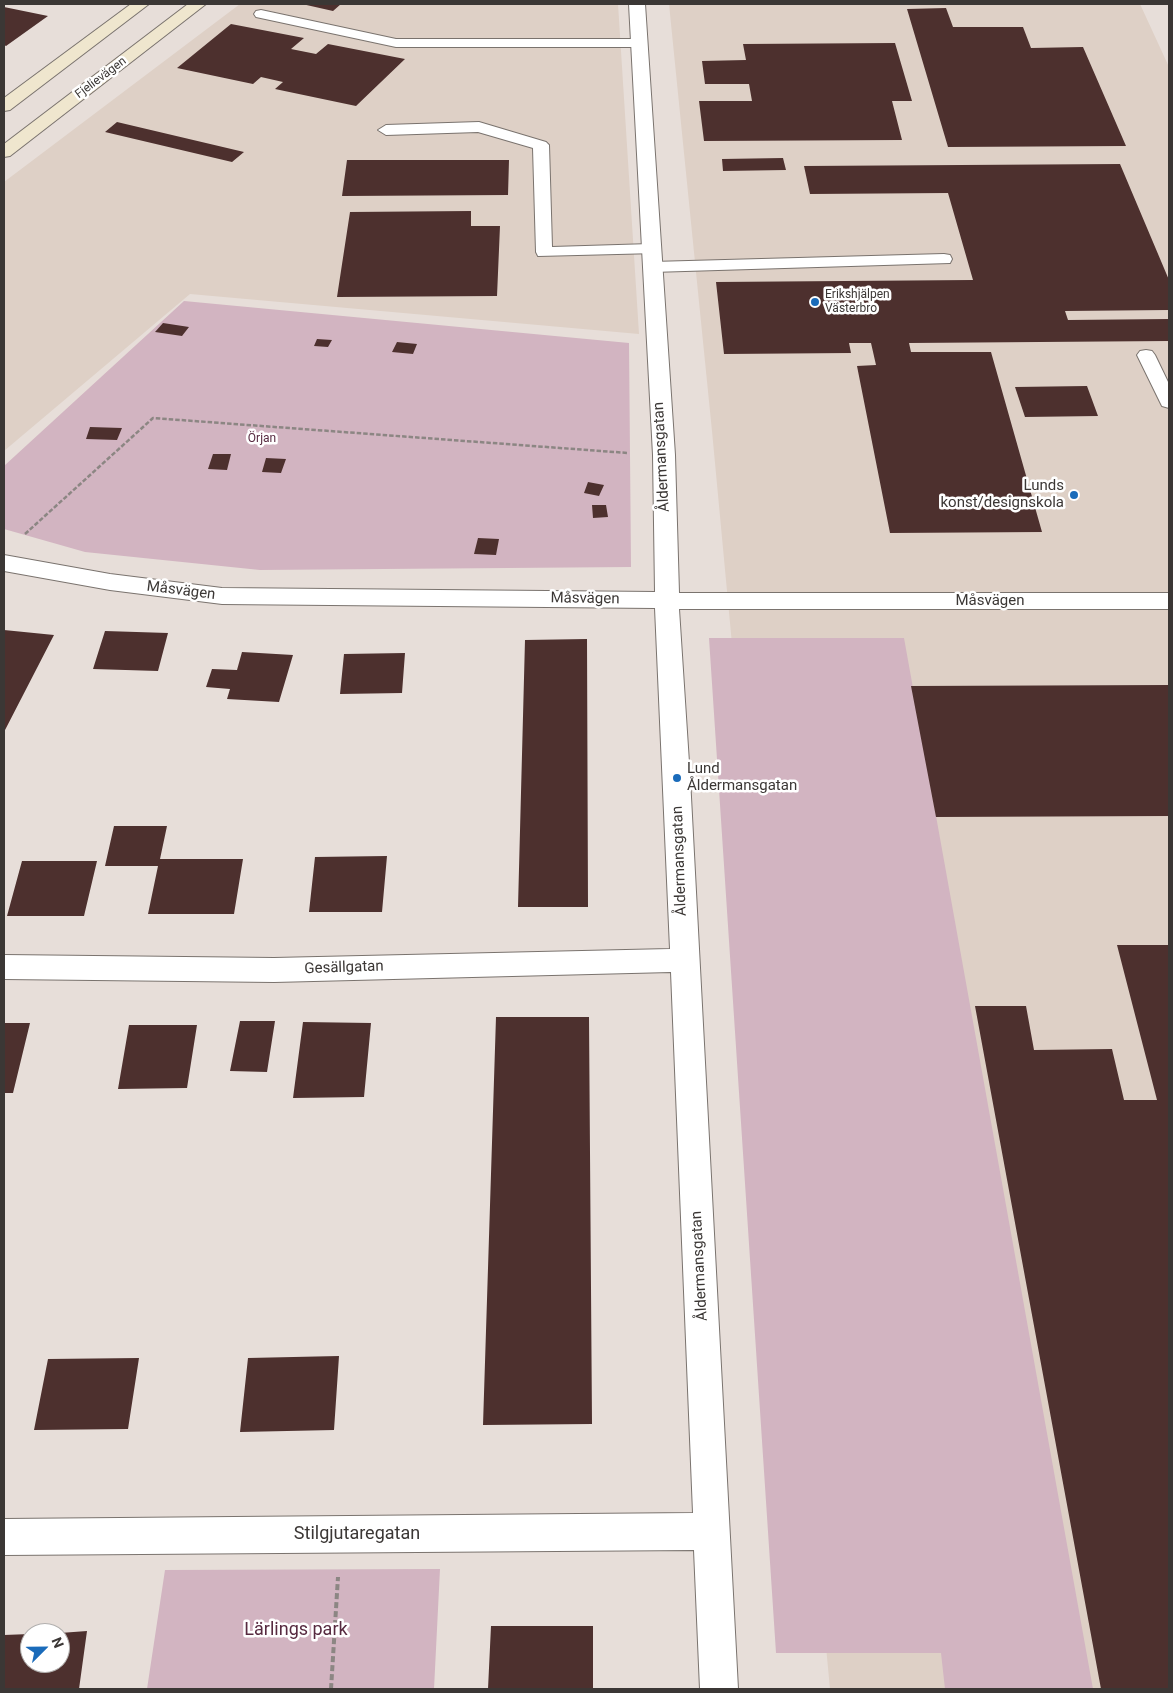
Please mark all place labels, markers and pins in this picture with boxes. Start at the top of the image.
place label: Erikshjälpen Västerbro [825,288,890,316]
marker: Erikshjälpen Västerbro [809,296,821,308]
place label: Lunds konst/designskola [941,477,1064,512]
marker: Lunds konst/designskola [1068,489,1080,501]
place label: Lund Åldermansgatan [687,760,797,795]
marker: Lund Åldermansgatan [671,772,683,784]

